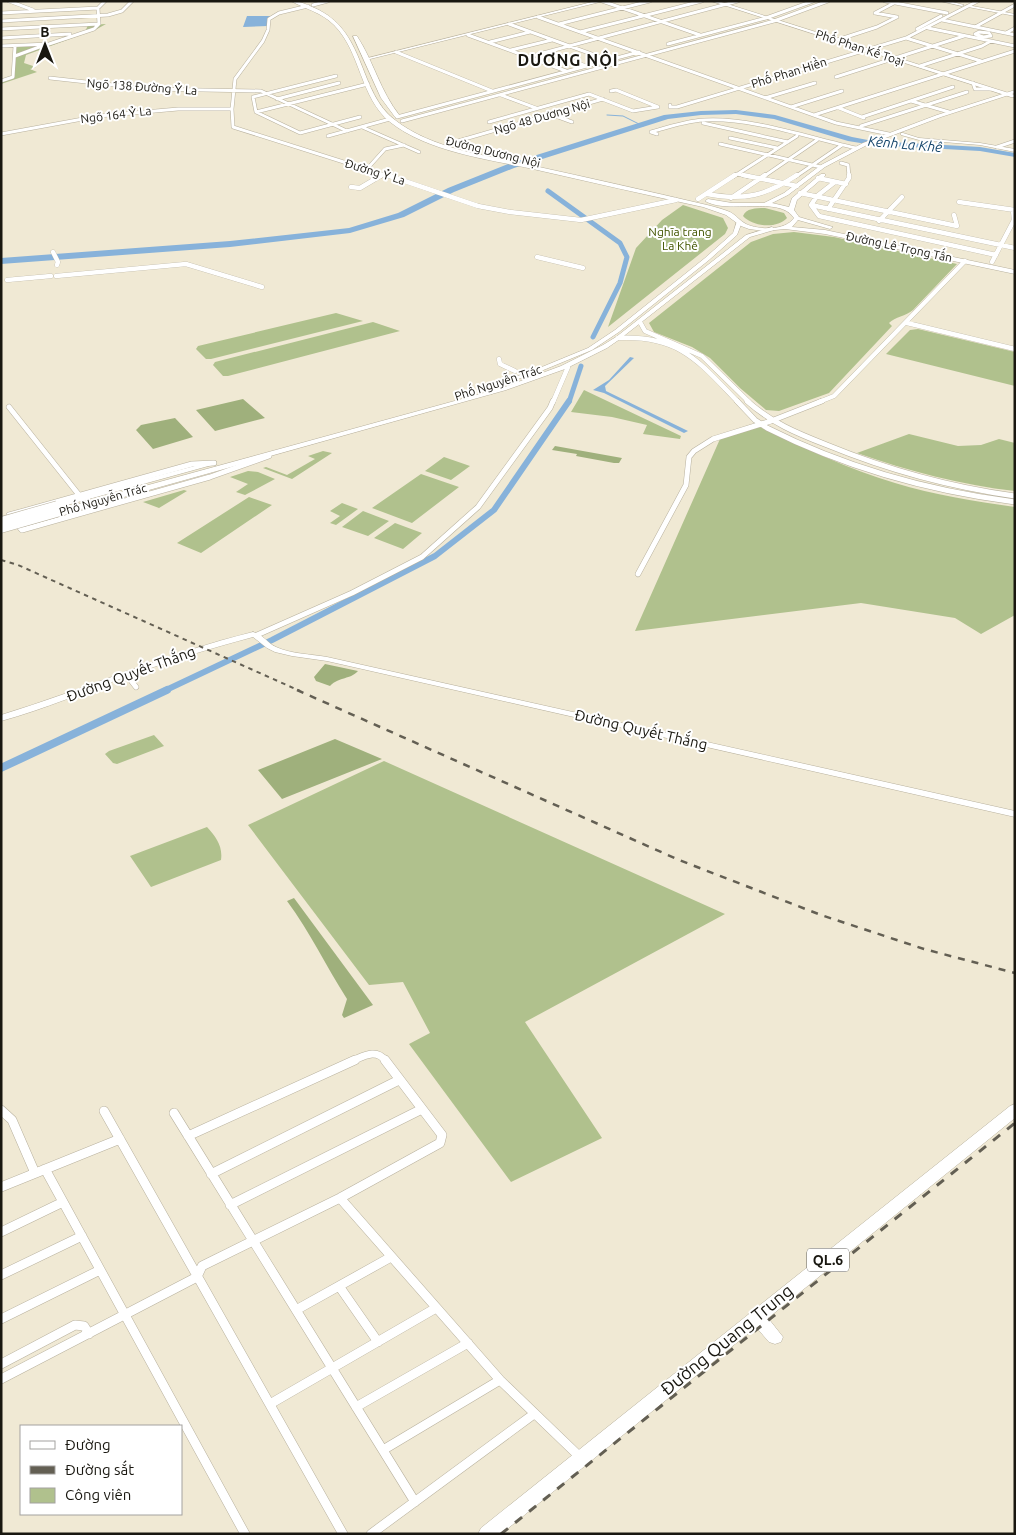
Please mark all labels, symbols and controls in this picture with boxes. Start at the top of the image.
north arrow [20,20,70,70]
text: B [40,24,50,40]
street label: Phố Phan Kế Toại [814,26,906,69]
district label: DƯƠNG NỘI [517,49,619,69]
street label: Phố Phan Hiền [749,54,828,90]
street label: Ngõ 138 Đường Ỷ La [86,75,198,97]
street label: Ngõ 48 Dương Nội [492,97,592,137]
street label: Ngõ 164 Ỷ La [80,103,152,125]
street label: Đường Dương Nội [444,133,542,171]
water label: Kênh La Khê [867,133,943,155]
street label: Đường Ỷ La [343,155,407,187]
park label: Nghĩa trang La Khê [648,225,712,252]
street label: Đường Lê Trọng Tấn [845,228,954,265]
street label: Phố Nguyễn Trác [452,361,543,403]
street label: Phố Nguyễn Trác [57,480,149,518]
street label: Đường Quyết Thắng [63,641,198,705]
street label: Đường Quyết Thắng [573,704,710,753]
road number: QL.6 [807,1248,849,1272]
street label: Đường Quang Trung [656,1280,797,1399]
legend [20,1425,182,1515]
text: Đường [65,1436,111,1453]
text: Đường sắt [65,1460,134,1478]
text: Công viên [65,1486,131,1503]

